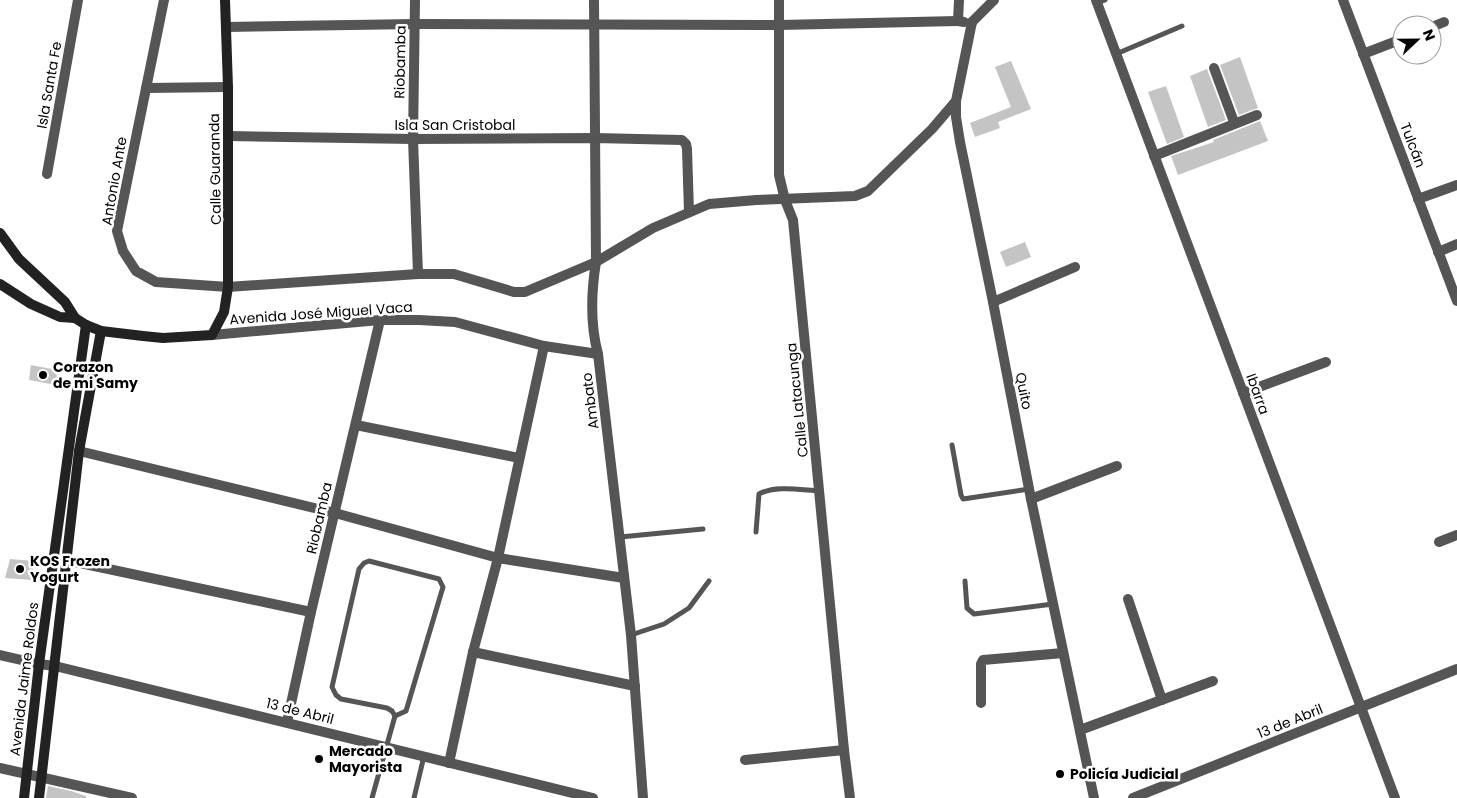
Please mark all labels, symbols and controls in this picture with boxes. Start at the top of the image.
north arrow [1392,15,1442,65]
street label: Riobamba [389,25,411,99]
text: N [1418,27,1440,44]
street label: Isla Santa Fe [32,40,67,130]
street label: Calle Guaranda [204,113,226,225]
street label: Isla San Cristobal [395,115,516,135]
street label: Tulcán [1395,120,1431,170]
street label: Antonio Ante [96,135,132,227]
street label: Avenida José Miguel Vaca [229,297,413,329]
street label: Calle Latacunga [781,342,813,458]
place label: Corazon de mi Samy [53,357,138,393]
marker: Corazon de mi Samy [37,369,49,381]
street label: Quito [1011,371,1037,411]
street label: Ibarra [1241,371,1275,417]
street label: Ambato [577,372,603,430]
street label: Riobamba [301,480,337,556]
place label: KOS Frozen Yogurt [30,551,110,587]
marker: KOS Frozen Yogurt [14,563,26,575]
street label: Avenida Jaime Roldos [5,601,43,757]
street label: 13 de Abril [264,693,336,729]
street label: 13 de Abril [1254,699,1326,743]
place label: Mercado Mayorista [329,741,402,777]
marker: Mercado Mayorista [313,753,325,765]
place label: Policía Judicial [1070,764,1179,784]
marker: Policía Judicial [1054,768,1066,780]

